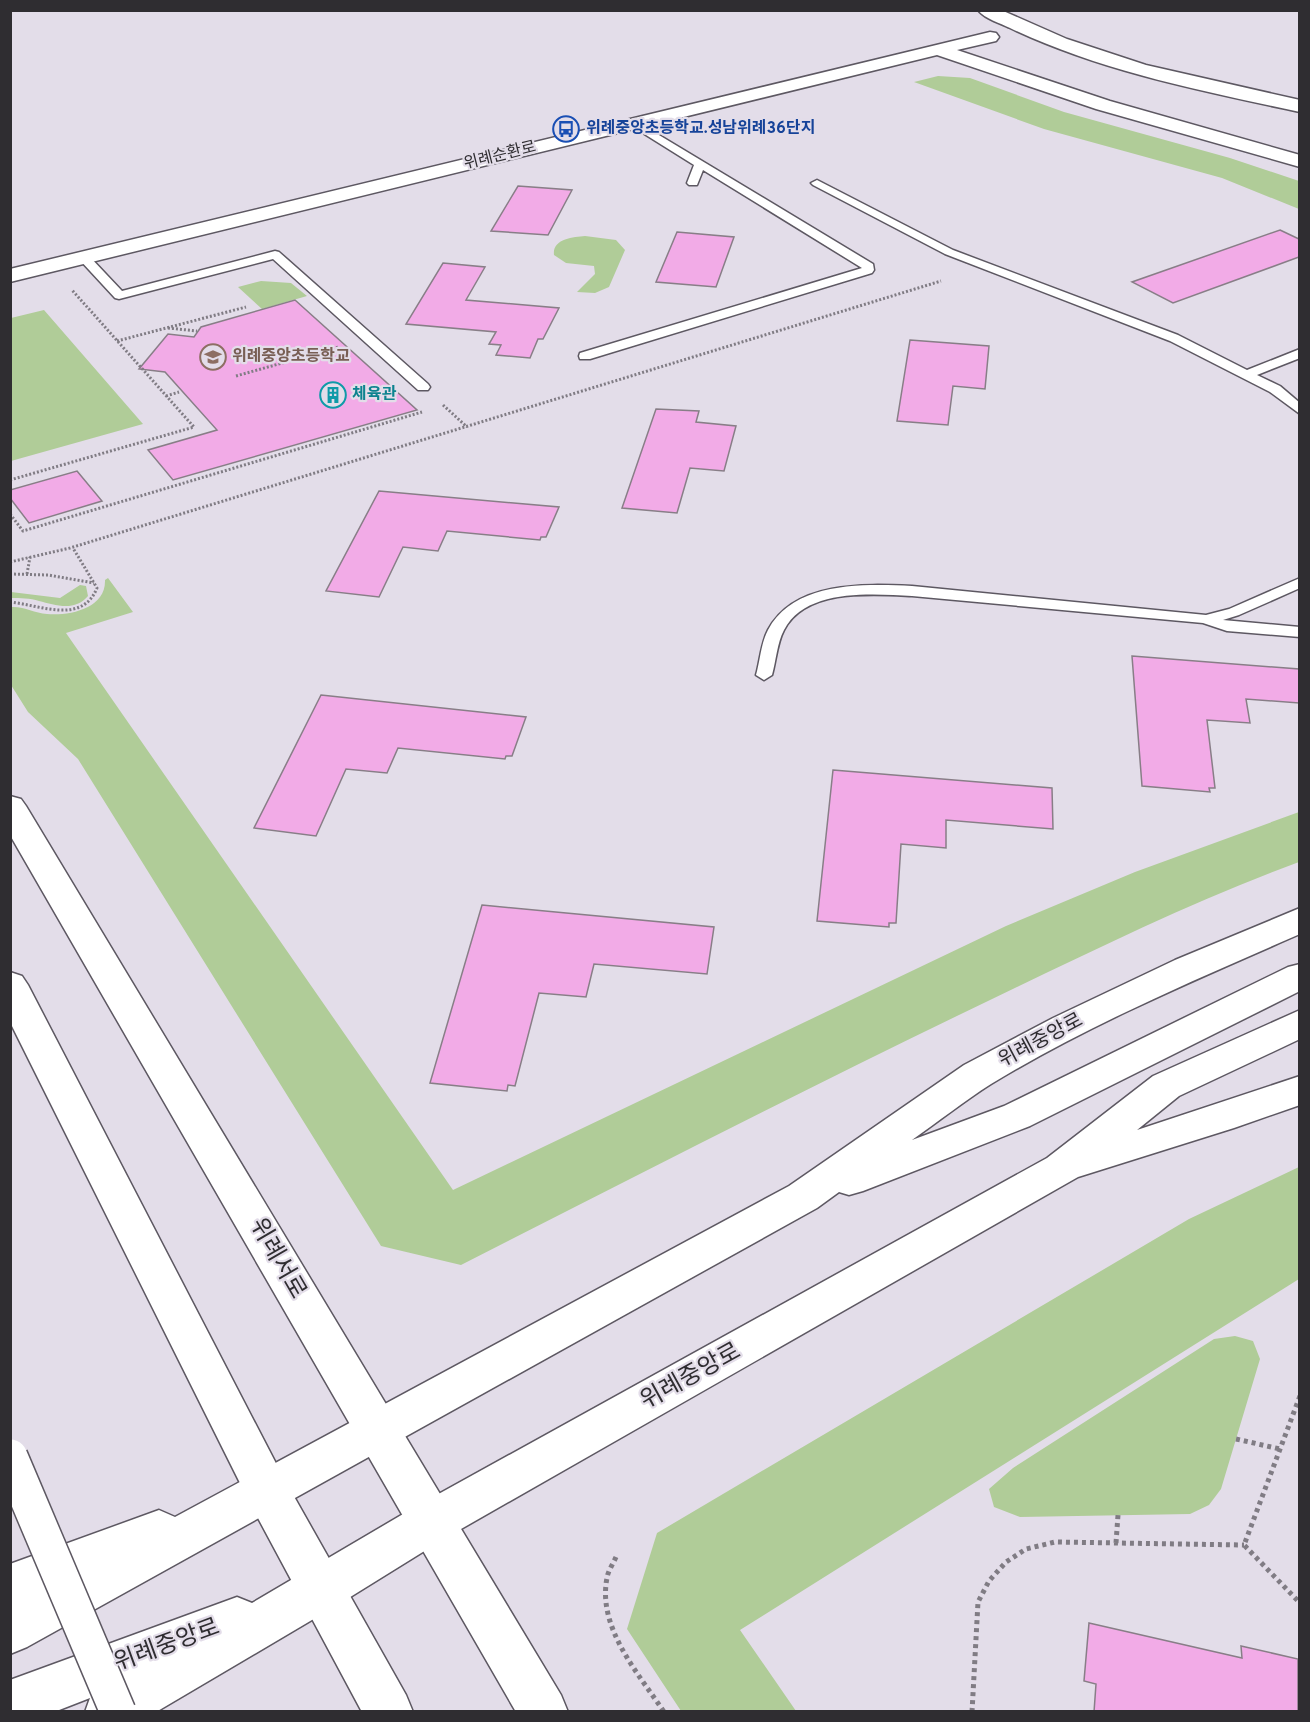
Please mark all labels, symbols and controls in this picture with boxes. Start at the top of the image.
bus stop icon: 위례중앙초등학교.성남위례36단지 [551,114,581,144]
place label: 위례중앙초등학교.성남위례36단지 [586,118,815,139]
street label: 위례순환로 [462,137,538,175]
school or university icon: 위례중앙초등학교 [198,342,228,372]
place label: 위례중앙초등학교 [232,346,350,367]
building icon: 체육관 [318,380,348,410]
place label: 체육관 [352,385,396,405]
street label: 위례중앙로 [994,1008,1088,1074]
street label: 위례서로 [242,1213,312,1305]
street label: 위례중앙로 [635,1337,747,1417]
street label: 위례중앙로 [110,1613,224,1679]

